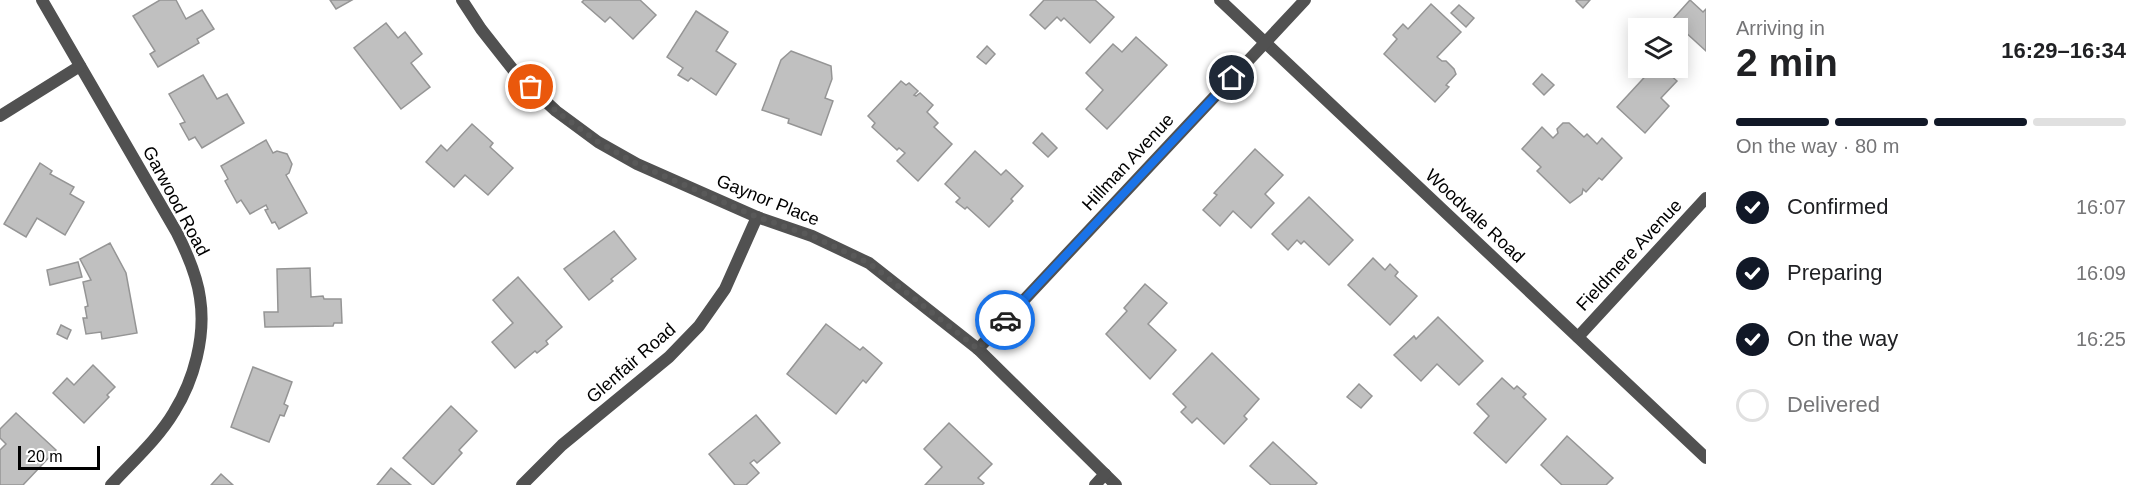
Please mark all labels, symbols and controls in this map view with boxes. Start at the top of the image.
text: Arriving in [1736,17,1825,39]
map controls [1628,18,1688,78]
button: layers [1628,18,1688,78]
text: 16:29–16:34 [2001,38,2126,63]
text: 2 min [1736,41,1838,84]
pin [1206,52,1257,103]
pin [505,61,556,112]
icon: home [1215,61,1248,94]
icon: bag [514,70,547,103]
street label: Hillman Avenue [1078,110,1178,214]
text: On the way · 80 m [1736,135,1899,157]
street label: Garwood Road [139,143,213,259]
street label: Woodvale Road [1421,165,1529,267]
street label: Gaynor Place [714,170,822,230]
icon: check [1736,191,1769,224]
text: Confirmed [1787,194,1888,219]
street label: Fieldmere Avenue [1572,195,1686,315]
text: 16:07 [2076,196,2126,218]
icon: check [1736,257,1769,290]
text: Preparing [1787,260,1882,285]
text: 16:09 [2076,262,2126,284]
courier [975,290,1035,350]
icon: car [989,304,1022,337]
street label: Glenfair Road [583,319,679,407]
icon: check [1736,323,1769,356]
text: On the way [1787,326,1898,351]
text: 16:25 [2076,328,2126,350]
text: Delivered [1787,392,1880,417]
scale bar [18,443,100,470]
text: 20 m [27,448,63,465]

